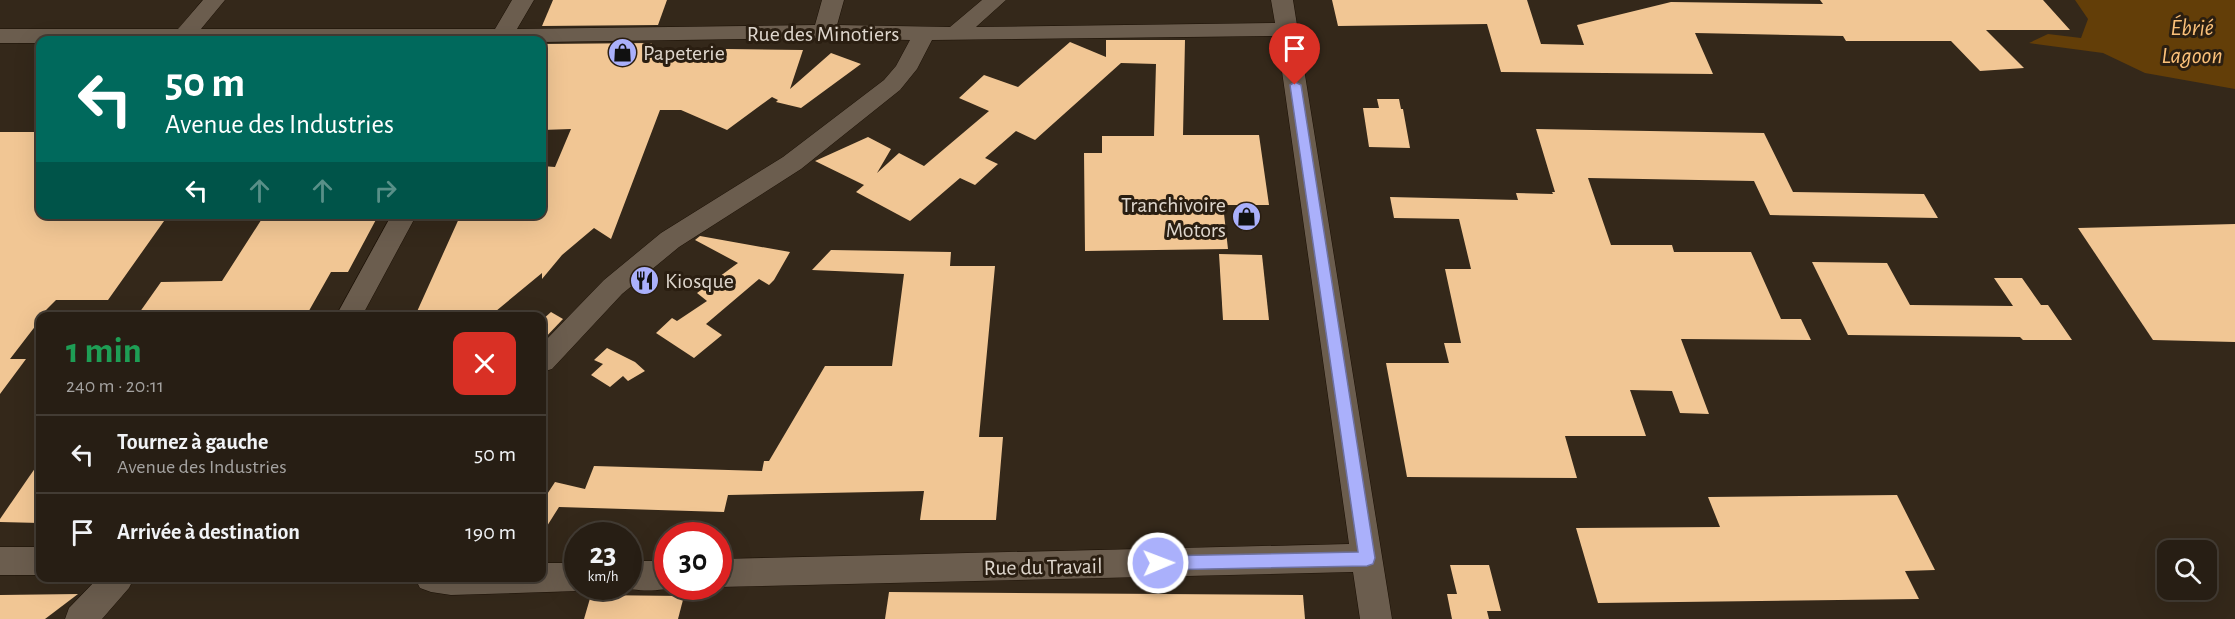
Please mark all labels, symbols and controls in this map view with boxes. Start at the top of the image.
water label: Ébrié Lagoon [2161,14,2223,68]
street label: Rue des Minotiers [747,23,899,45]
pin [1269,23,1320,85]
icon: arrive [1278,32,1311,65]
shop icon: Papeterie [606,36,638,68]
place label: Papeterie [643,42,725,64]
icon: left [66,60,144,138]
text: 50 m [165,62,245,104]
text: Avenue des Industries [165,111,394,138]
icon: left [180,174,213,207]
icon: ahead [243,174,276,207]
icon: ahead [306,174,339,207]
icon: right [369,174,402,207]
place label: Tranchivoire Motors [1121,194,1226,241]
shop icon: Tranchivoire Motors [1231,201,1263,233]
restaurant icon: Kiosque [628,264,660,296]
place label: Kiosque [665,270,734,292]
button: close [453,332,516,395]
text: 1 min [66,333,142,369]
text: 240 m · 20:11 [66,376,164,396]
text: Tournez à gauche [117,431,268,453]
icon: left [66,438,99,471]
text: 50 m [474,443,516,465]
text: Avenue des Industries [117,457,287,477]
icon: arrive [66,516,99,549]
text: Arrivée à destination [117,521,300,543]
text: 190 m [465,521,516,543]
speed limit sign: 30 [654,522,732,600]
position arrow [1126,531,1190,595]
text: 23 [589,539,617,569]
map controls [2157,540,2217,600]
button: search [2157,540,2217,600]
street label: Rue du Travail [983,555,1103,579]
text: km/h [588,569,618,584]

